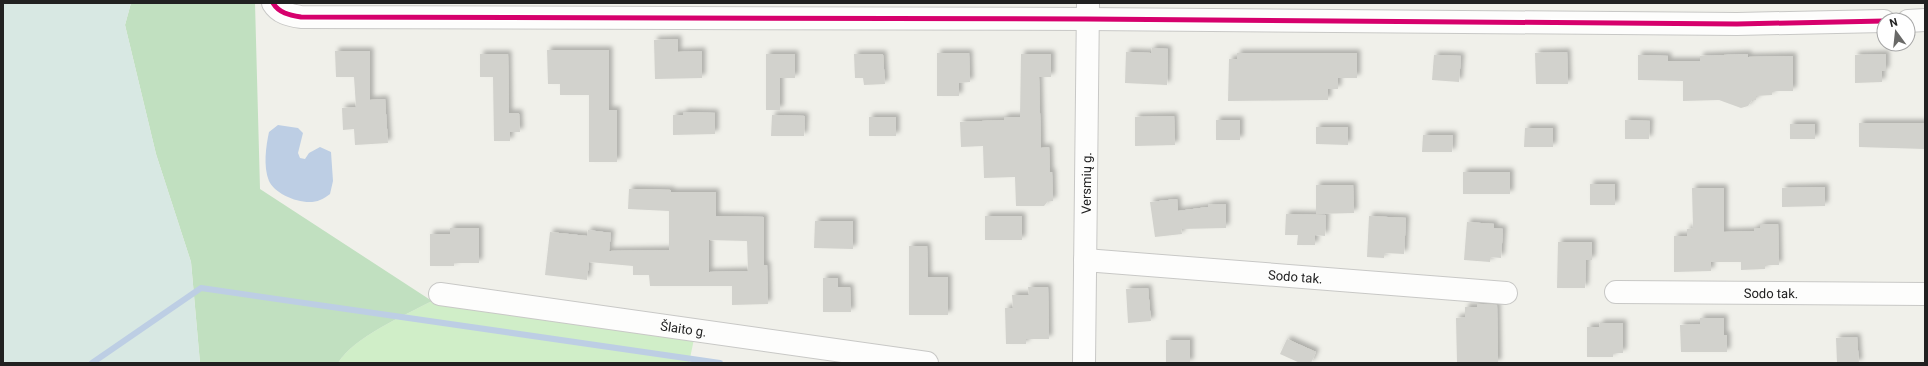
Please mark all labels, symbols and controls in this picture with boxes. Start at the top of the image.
north arrow [1876,12,1916,52]
text: N [1888,15,1899,30]
street label: Versmių g. [1079,152,1094,214]
street label: Sodo tak. [1268,267,1323,287]
street label: Sodo tak. [1744,286,1798,301]
street label: Šlaito g. [659,318,708,340]

